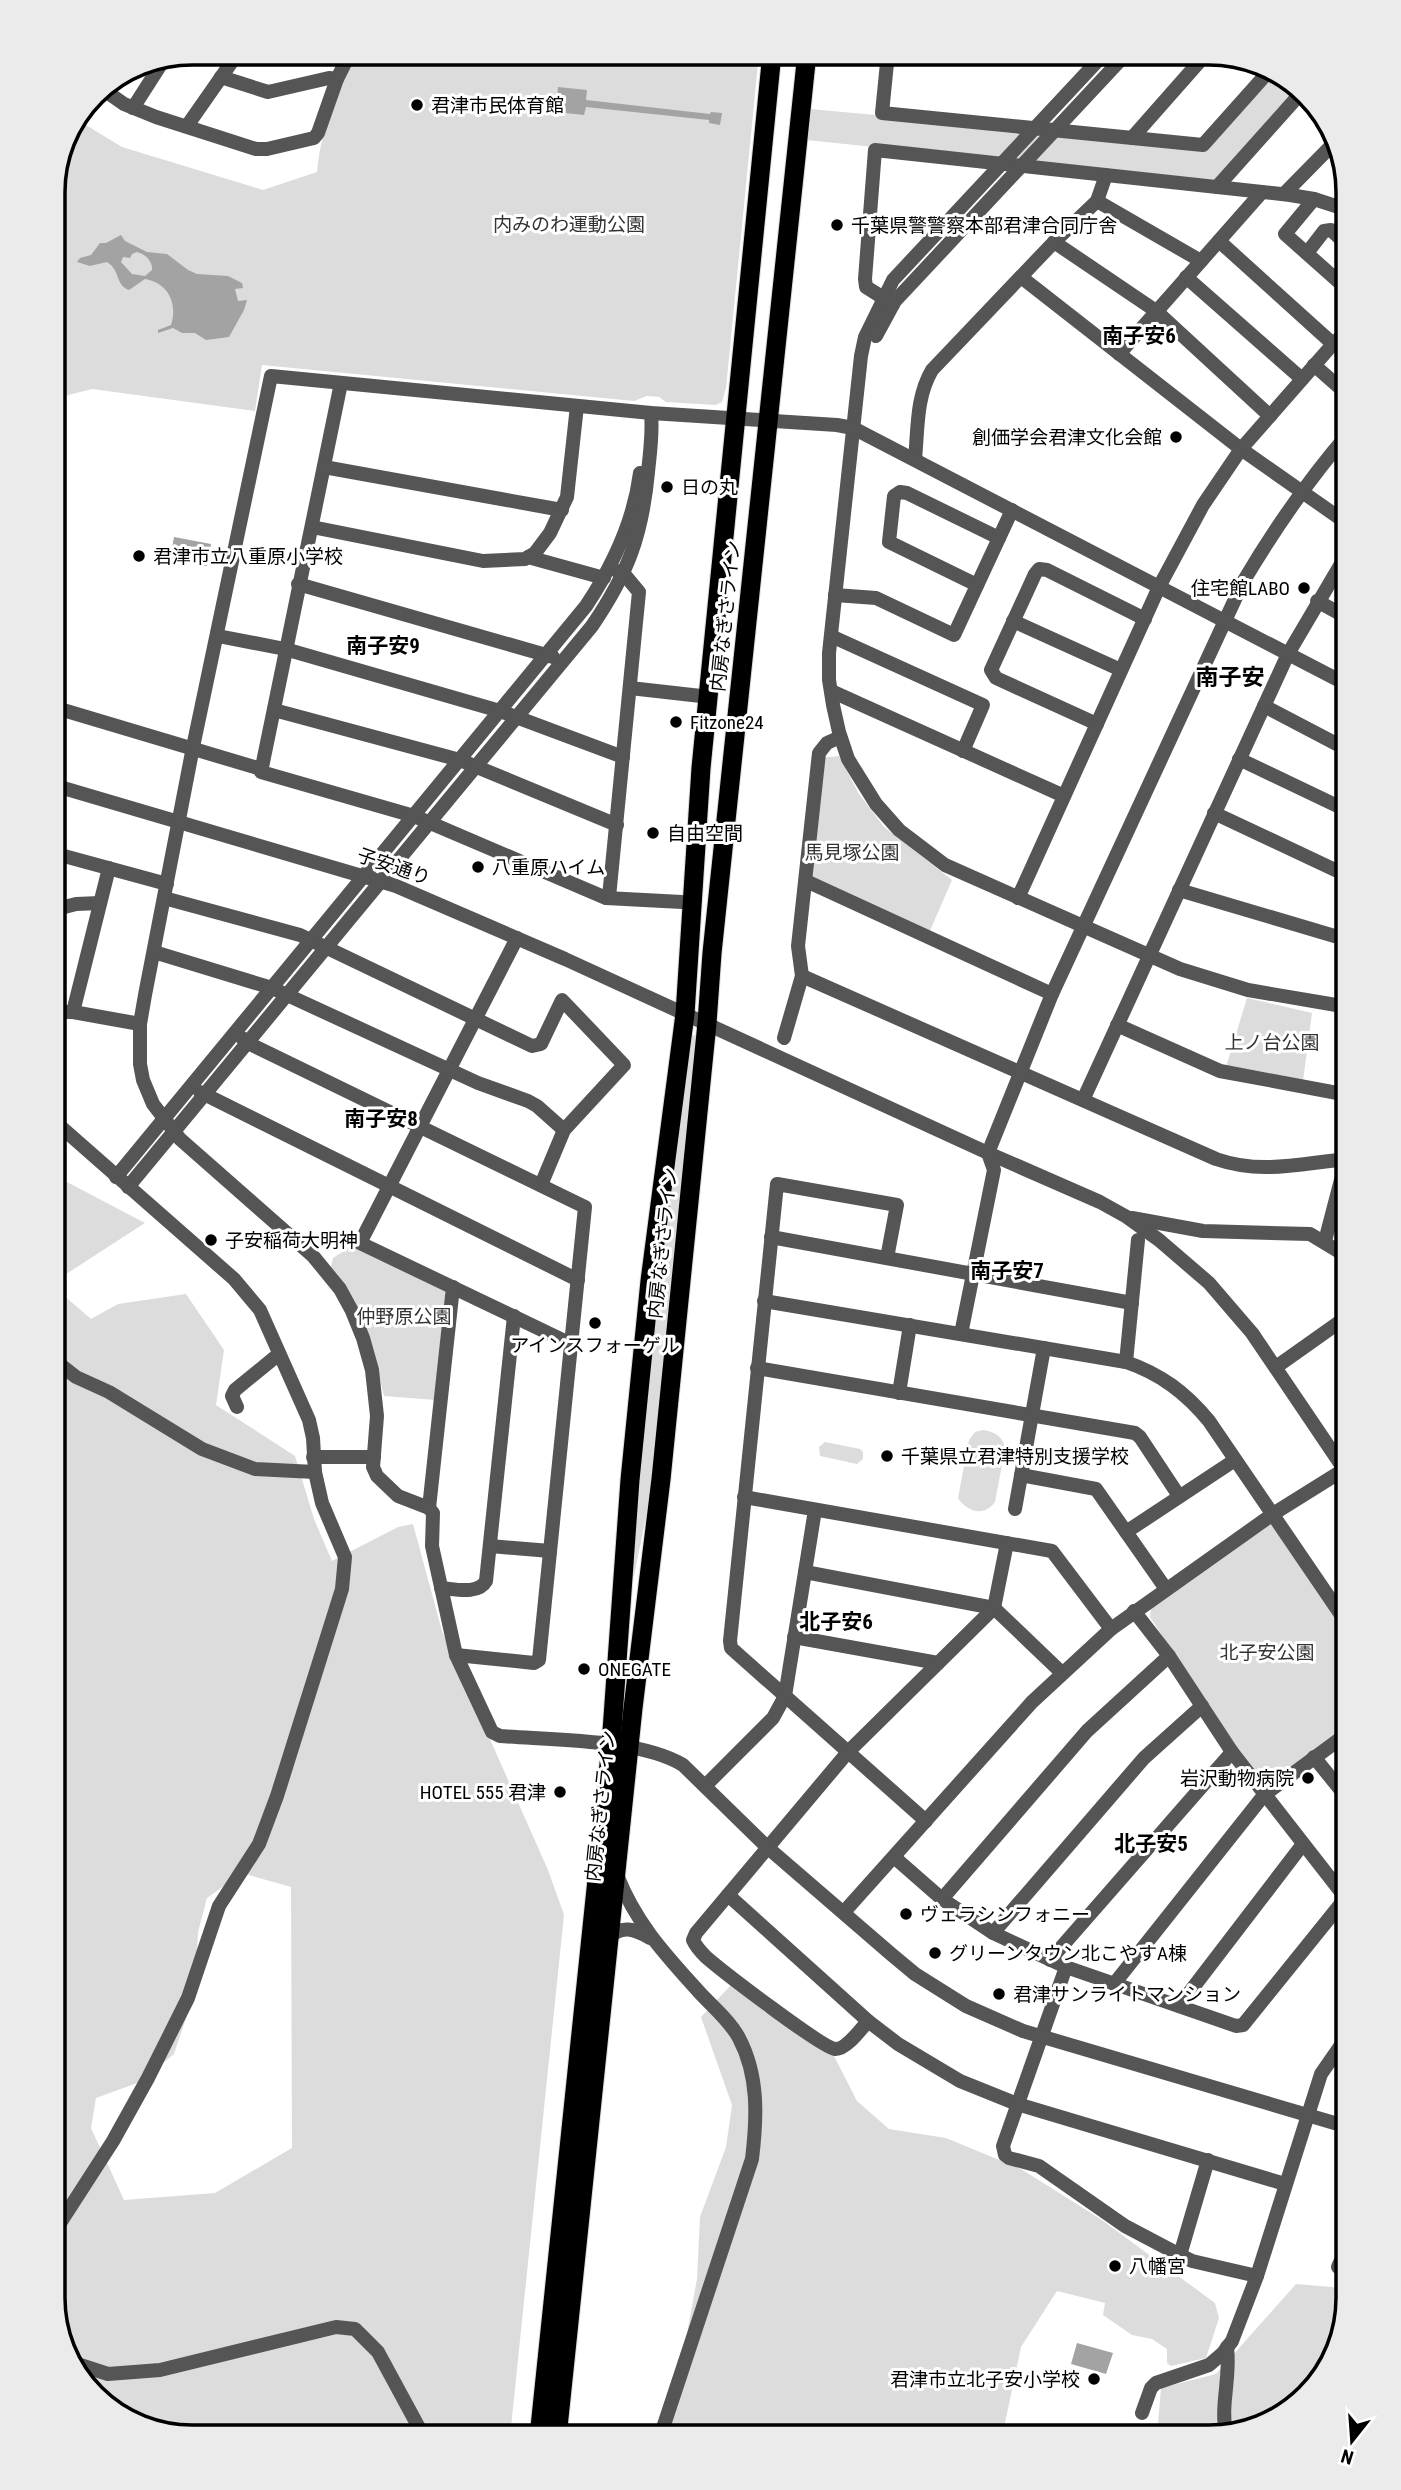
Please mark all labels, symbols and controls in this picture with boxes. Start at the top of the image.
place label: 君津市民体育館 [431,94,564,117]
marker: 君津市民体育館 [409,97,425,113]
park label: 内みのわ運動公園 [493,213,645,236]
place label: 千葉県警警察本部君津合同庁舎 [851,214,1117,237]
marker: 千葉県警警察本部君津合同庁舎 [829,217,845,233]
district label: 南子安6 [1102,324,1176,348]
place label: 創価学会君津文化会館 [972,426,1162,449]
marker: 創価学会君津文化会館 [1168,429,1184,445]
place label: 日の丸 [681,476,738,499]
marker: 日の丸 [659,479,675,495]
street label: 内房なぎさライン [706,539,745,693]
place label: 君津市立八重原小学校 [153,545,343,568]
marker: 君津市立八重原小学校 [131,548,147,564]
place label: 住宅館LABO [1191,577,1290,600]
marker: 住宅館LABO [1296,580,1312,596]
district label: 南子安9 [346,634,420,658]
district label: 南子安 [1196,664,1265,691]
place label: Fitzone24 [690,711,764,734]
marker: Fitzone24 [668,714,684,730]
place label: 自由空間 [667,822,743,845]
marker: 自由空間 [645,825,661,841]
park label: 馬見塚公園 [804,841,900,864]
street label: 子安通り [354,843,434,890]
place label: 八重原ハイム [492,856,605,879]
marker: 八重原ハイム [470,859,486,875]
park label: 上ノ台公園 [1224,1031,1320,1054]
district label: 南子安8 [344,1107,418,1131]
street label: 内房なぎさライン [643,1166,682,1320]
place label: 子安稲荷大明神 [225,1229,358,1252]
marker: 子安稲荷大明神 [203,1232,219,1248]
district label: 南子安7 [970,1259,1044,1283]
park label: 仲野原公園 [356,1305,452,1328]
marker: アインスフォーゲル [587,1315,603,1331]
place label: アインスフォーゲル [510,1334,680,1357]
place label: 千葉県立君津特別支援学校 [901,1445,1129,1468]
marker: 千葉県立君津特別支援学校 [879,1448,895,1464]
district label: 北子安6 [799,1610,873,1634]
park label: 北子安公園 [1219,1641,1315,1664]
place label: ONEGATE [598,1658,671,1681]
marker: ONEGATE [576,1661,592,1677]
street label: 内房なぎさライン [581,1729,620,1883]
place label: 岩沢動物病院 [1180,1767,1294,1790]
marker: 岩沢動物病院 [1300,1770,1316,1786]
place label: HOTEL 555 君津 [420,1781,546,1804]
marker: HOTEL 555 君津 [552,1784,568,1800]
district label: 北子安5 [1114,1832,1188,1856]
place label: ヴェラシンフォニー [920,1903,1090,1926]
marker: ヴェラシンフォニー [898,1906,914,1922]
place label: グリーンタウン北こやすA棟 [949,1942,1187,1965]
marker: グリーンタウン北こやすA棟 [927,1945,943,1961]
place label: 君津サンライトマンション [1013,1983,1241,2006]
marker: 君津サンライトマンション [991,1986,1007,2002]
place label: 八幡宮 [1129,2255,1186,2278]
marker: 八幡宮 [1107,2258,1123,2274]
place label: 君津市立北子安小学校 [890,2368,1080,2391]
marker: 君津市立北子安小学校 [1086,2371,1102,2387]
north arrow [1317,2406,1387,2476]
text: N [1338,2444,1356,2469]

